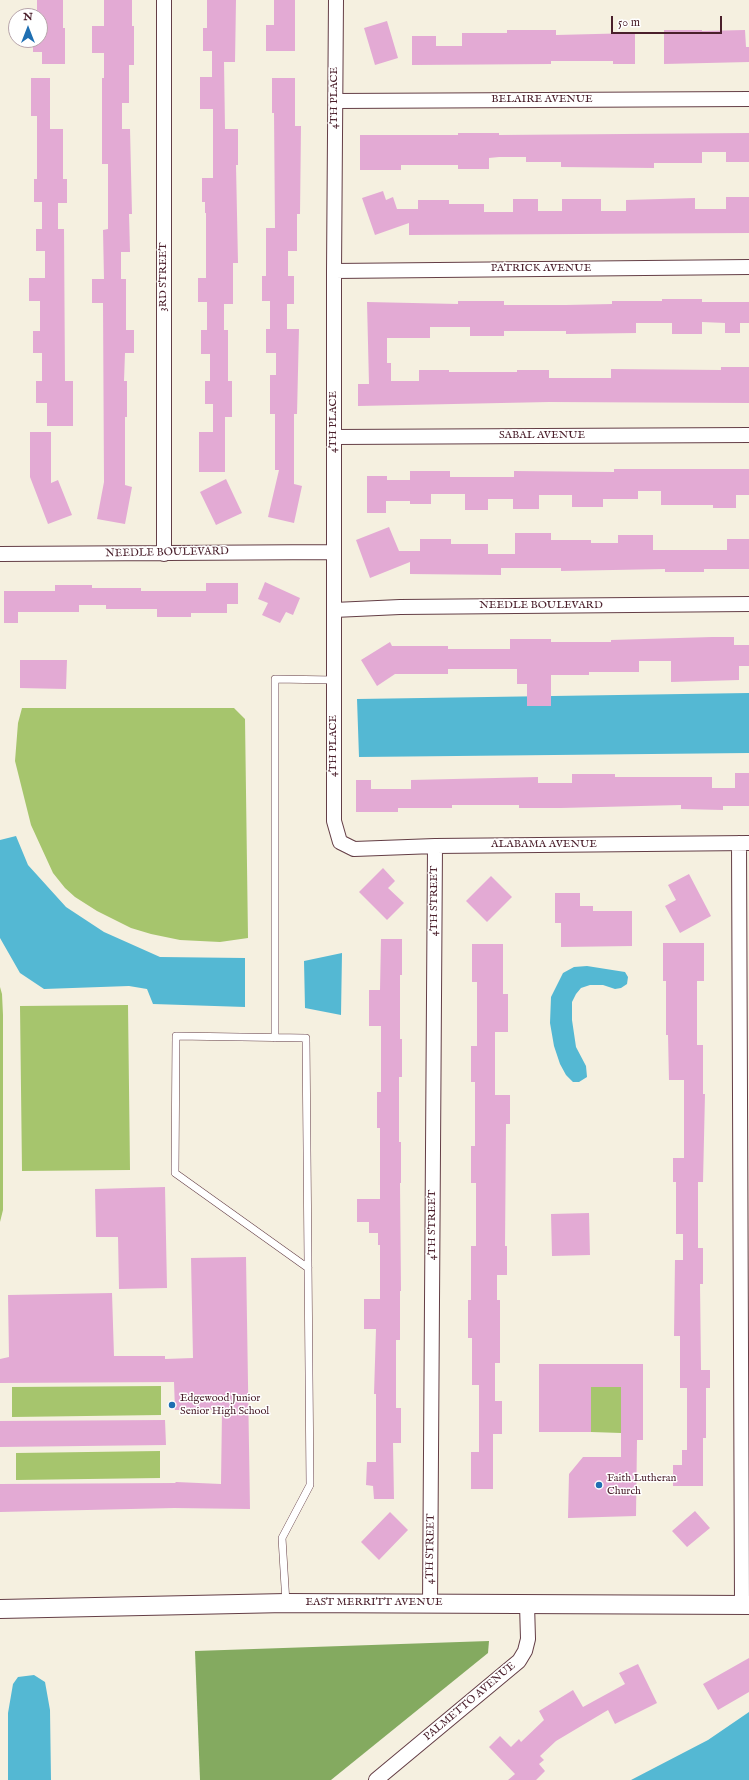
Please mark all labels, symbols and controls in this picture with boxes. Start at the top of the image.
north arrow [8,8,48,48]
scale bar [613,8,724,34]
text: N [23,10,33,24]
text: 50 m [618,15,640,30]
street label: 4TH PLACE [328,67,342,129]
street label: BELAIRE AVENUE [491,93,593,107]
street label: 3RD STREET [157,243,171,311]
street label: PATRICK AVENUE [491,262,591,276]
street label: 4TH PLACE [327,391,341,453]
street label: SABAL AVENUE [499,429,585,443]
street label: NEEDLE BOULEVARD [105,545,229,561]
street label: NEEDLE BOULEVARD [479,599,603,613]
street label: 4TH PLACE [327,715,341,777]
street label: ALABAMA AVENUE [491,838,597,852]
street label: 4TH STREET [428,866,442,936]
street label: 4TH STREET [426,1190,440,1260]
place label: Edgewood Junior Senior High School [180,1392,269,1418]
marker: Edgewood Junior Senior High School [167,1400,177,1410]
place label: Faith Lutheran Church [607,1472,676,1498]
marker: Faith Lutheran Church [594,1480,604,1490]
street label: 4TH STREET [424,1514,438,1584]
street label: EAST MERRITT AVENUE [305,1596,443,1610]
street label: PALMETTO AVENUE [422,1660,518,1744]

